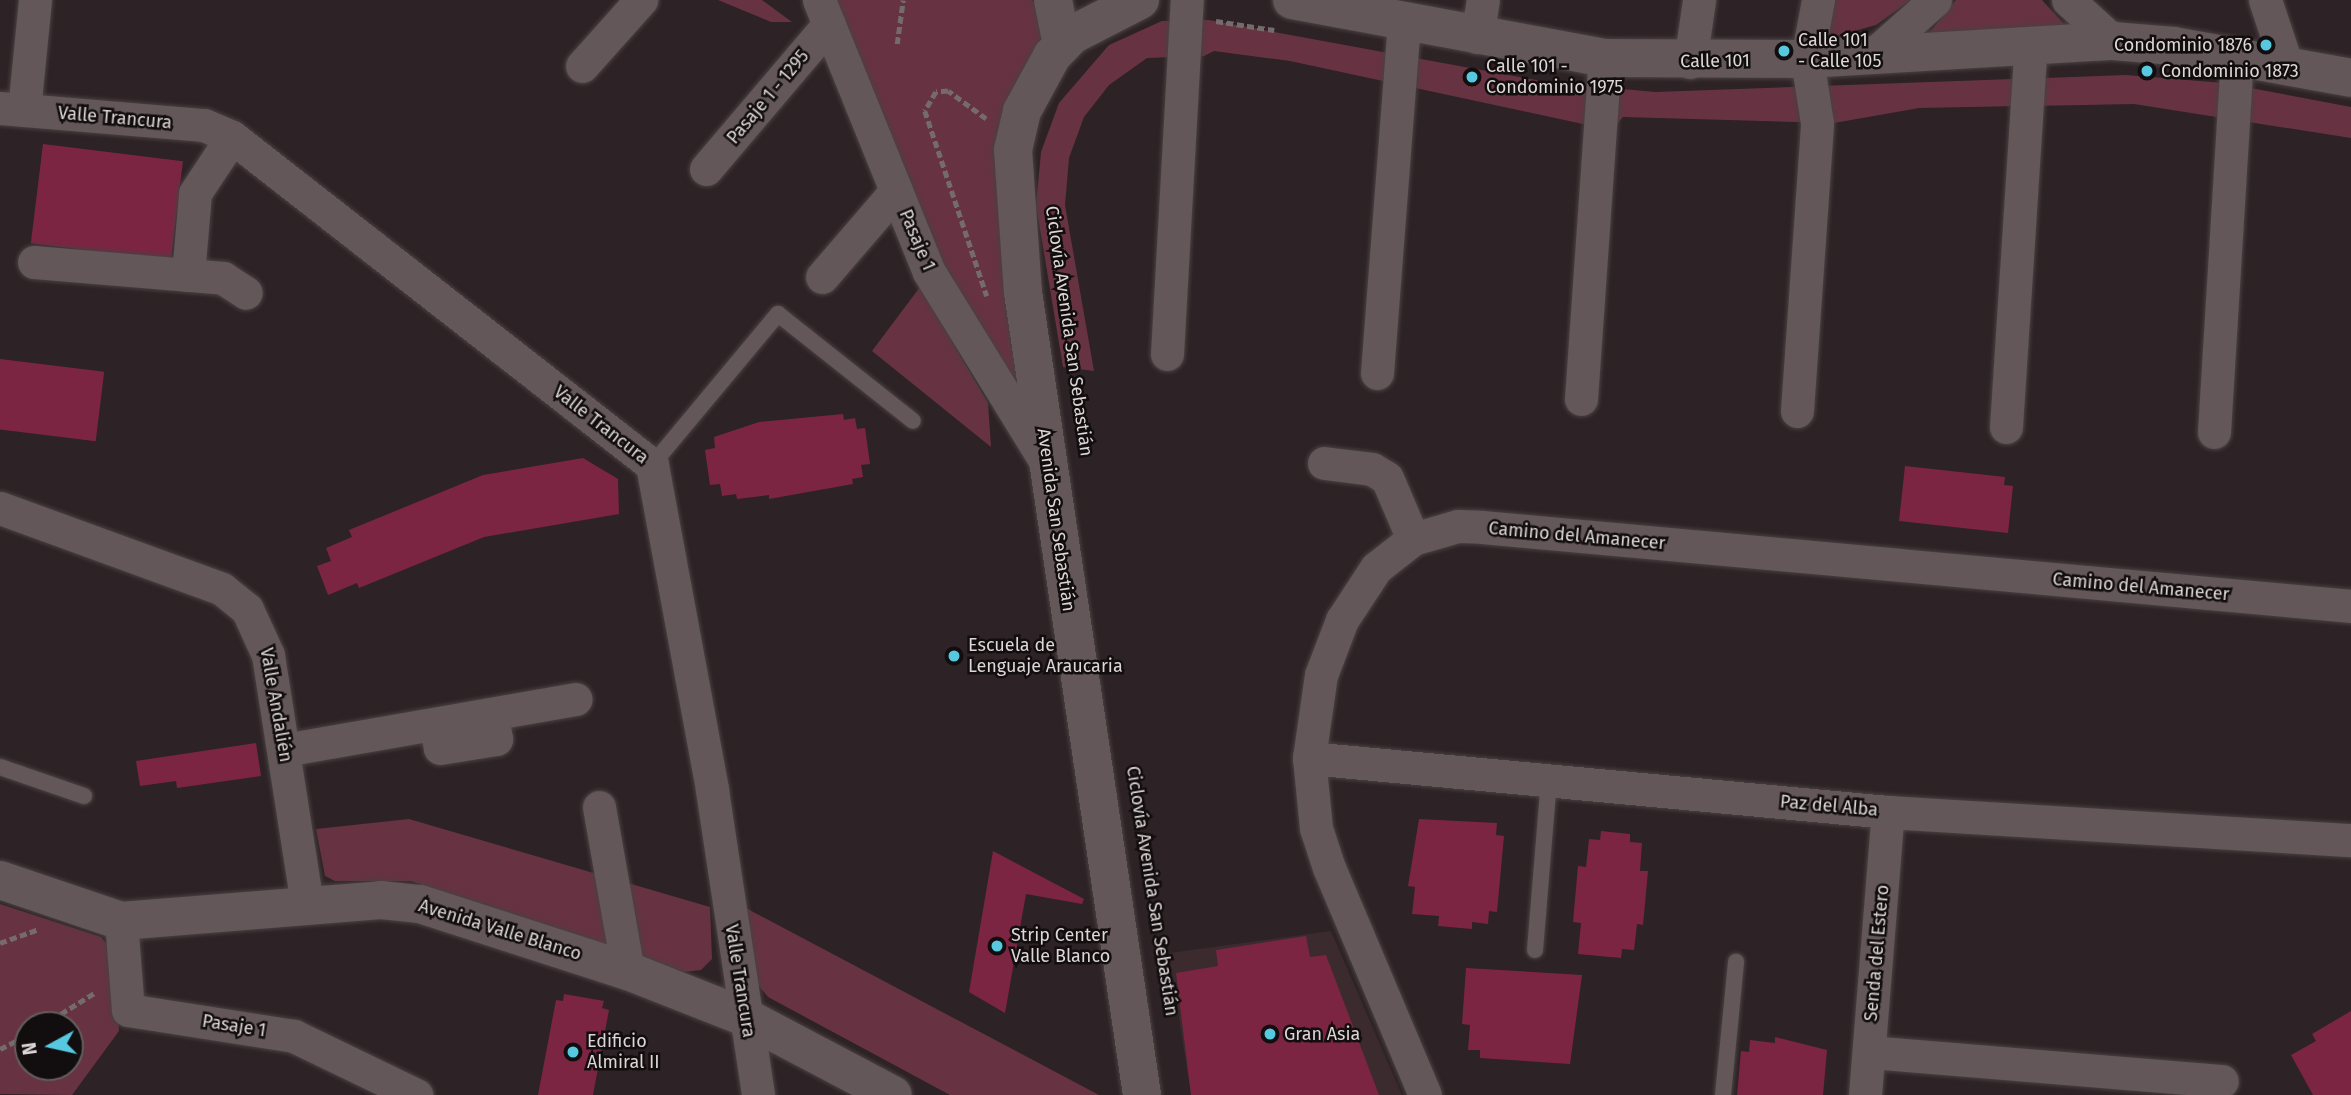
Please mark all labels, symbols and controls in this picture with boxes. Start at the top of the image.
place label: Calle 101 - Calle 105 [1798,30,1881,72]
place label: Condominio 1876 [2114,34,2252,56]
marker: Condominio 1876 [2258,37,2274,53]
marker: Calle 101 - Calle 105 [1776,43,1792,59]
street label: Pasaje 1 - 1295 [722,46,814,148]
street label: Calle 101 [1680,50,1750,72]
place label: Calle 101 - Condominio 1975 [1486,56,1623,98]
place label: Condominio 1873 [2161,60,2299,82]
marker: Condominio 1873 [2139,63,2155,79]
marker: Calle 101 - Condominio 1975 [1464,69,1480,85]
street label: Valle Trancura [57,102,173,134]
street label: Ciclovía Avenida San Sebastián [1041,204,1097,458]
street label: Pasaje 1 [894,206,940,274]
street label: Valle Trancura [549,381,653,469]
street label: Avenida San Sebastián [1032,427,1080,613]
street label: Camino del Amanecer [1488,518,1666,554]
street label: Camino del Amanecer [2052,569,2230,605]
place label: Escuela de Lenguaje Araucaria [968,635,1123,678]
street label: Valle Andalién [255,646,297,764]
marker: Escuela de Lenguaje Araucaria [946,648,962,664]
street label: Ciclovía Avenida San Sebastián [1122,765,1182,1017]
street label: Paz del Alba [1779,791,1879,821]
street label: Senda del Estero [1860,884,1894,1022]
street label: Avenida Valle Blanco [416,895,584,965]
street label: Valle Trancura [720,923,760,1039]
place label: Strip Center Valle Blanco [1011,925,1110,968]
marker: Strip Center Valle Blanco [989,938,1005,954]
street label: Pasaje 1 [201,1010,267,1042]
north arrow [14,1011,84,1081]
place label: Gran Asia [1284,1023,1360,1045]
marker: Gran Asia [1262,1026,1278,1042]
place label: Edificio Almiral II [587,1031,660,1074]
text: N [17,1041,42,1057]
marker: Edificio Almiral II [565,1044,581,1060]

